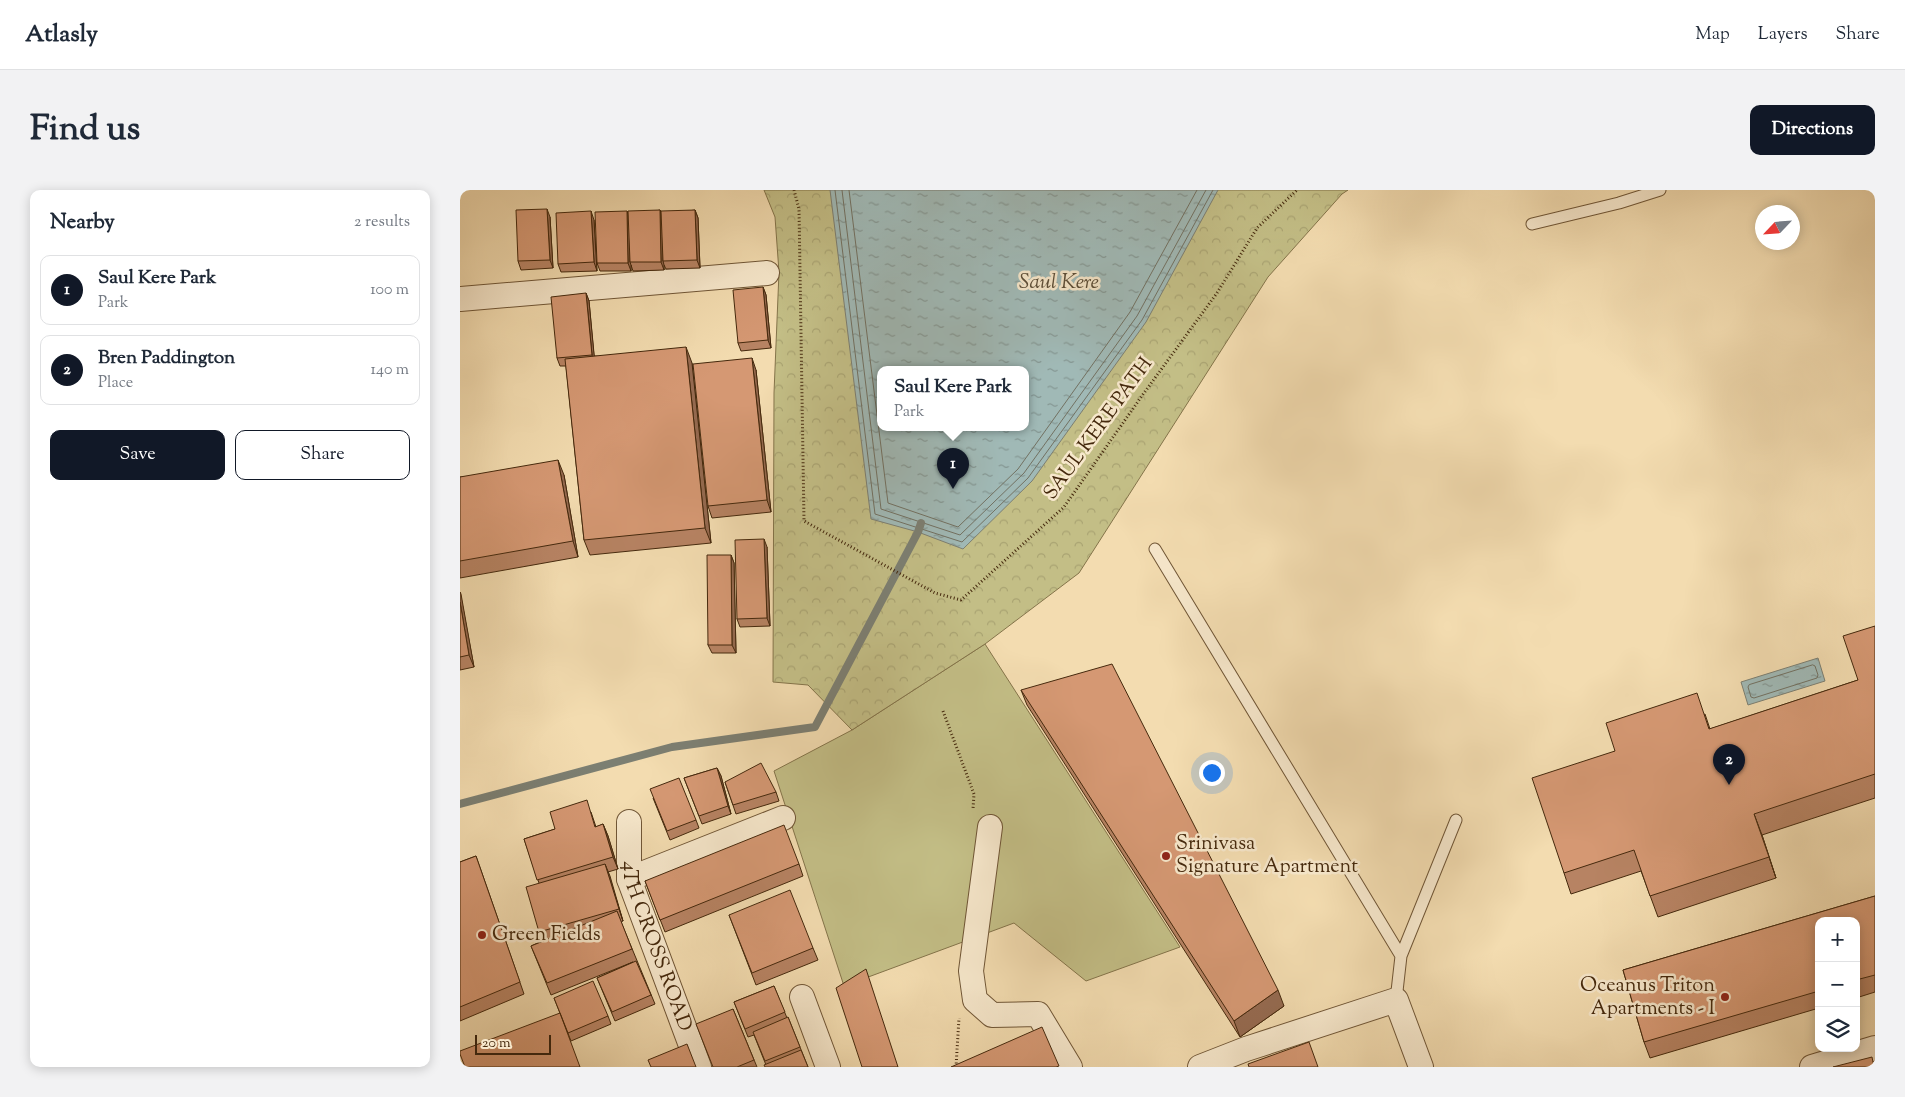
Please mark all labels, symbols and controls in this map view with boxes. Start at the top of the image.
text: Atlasly [25,18,98,52]
text: Map [1695,22,1730,48]
text: Layers [1758,22,1808,48]
text: Share [1836,22,1880,48]
text: Find us [30,105,140,156]
button: Directions [1750,105,1875,155]
north arrow [1755,205,1800,250]
text: Nearby [50,208,115,238]
text: 2 results [354,211,410,234]
text: Saul Kere Park [98,265,216,292]
water label: Saul Kere [1019,268,1099,298]
text: 1 [64,279,70,302]
text: 100 m [370,279,409,302]
text: Park [98,292,129,315]
text: Bren Paddington [98,345,235,372]
street label: SAUL KERE PATH [1037,352,1161,506]
text: 2 [63,359,71,382]
text: 140 m [371,359,409,382]
popup [877,366,1029,431]
text: Place [98,372,133,395]
text: Saul Kere Park [894,374,1012,401]
text: Park [894,401,924,424]
button: Save [50,430,225,480]
button: Share [235,430,410,480]
pin: 1 [937,448,969,489]
pin: 2 [1713,744,1745,785]
your location [1199,760,1225,786]
place label: Srinivasa Signature Apartment [1176,830,1358,882]
marker: Srinivasa Signature Apartment [1160,850,1172,862]
street label: 4TH CROSS ROAD [615,861,699,1036]
map controls [1815,917,1860,1052]
button: + [1815,917,1860,962]
place label: Green Fields [492,921,601,950]
marker: Green Fields [476,929,488,941]
button: − [1815,962,1860,1007]
place label: Oceanus Triton Apartments - I [1580,972,1715,1024]
marker: Oceanus Triton Apartments - I [1719,991,1731,1003]
button: layers [1815,1007,1860,1052]
scale bar [475,1032,551,1055]
text: 20 m [482,1034,511,1054]

